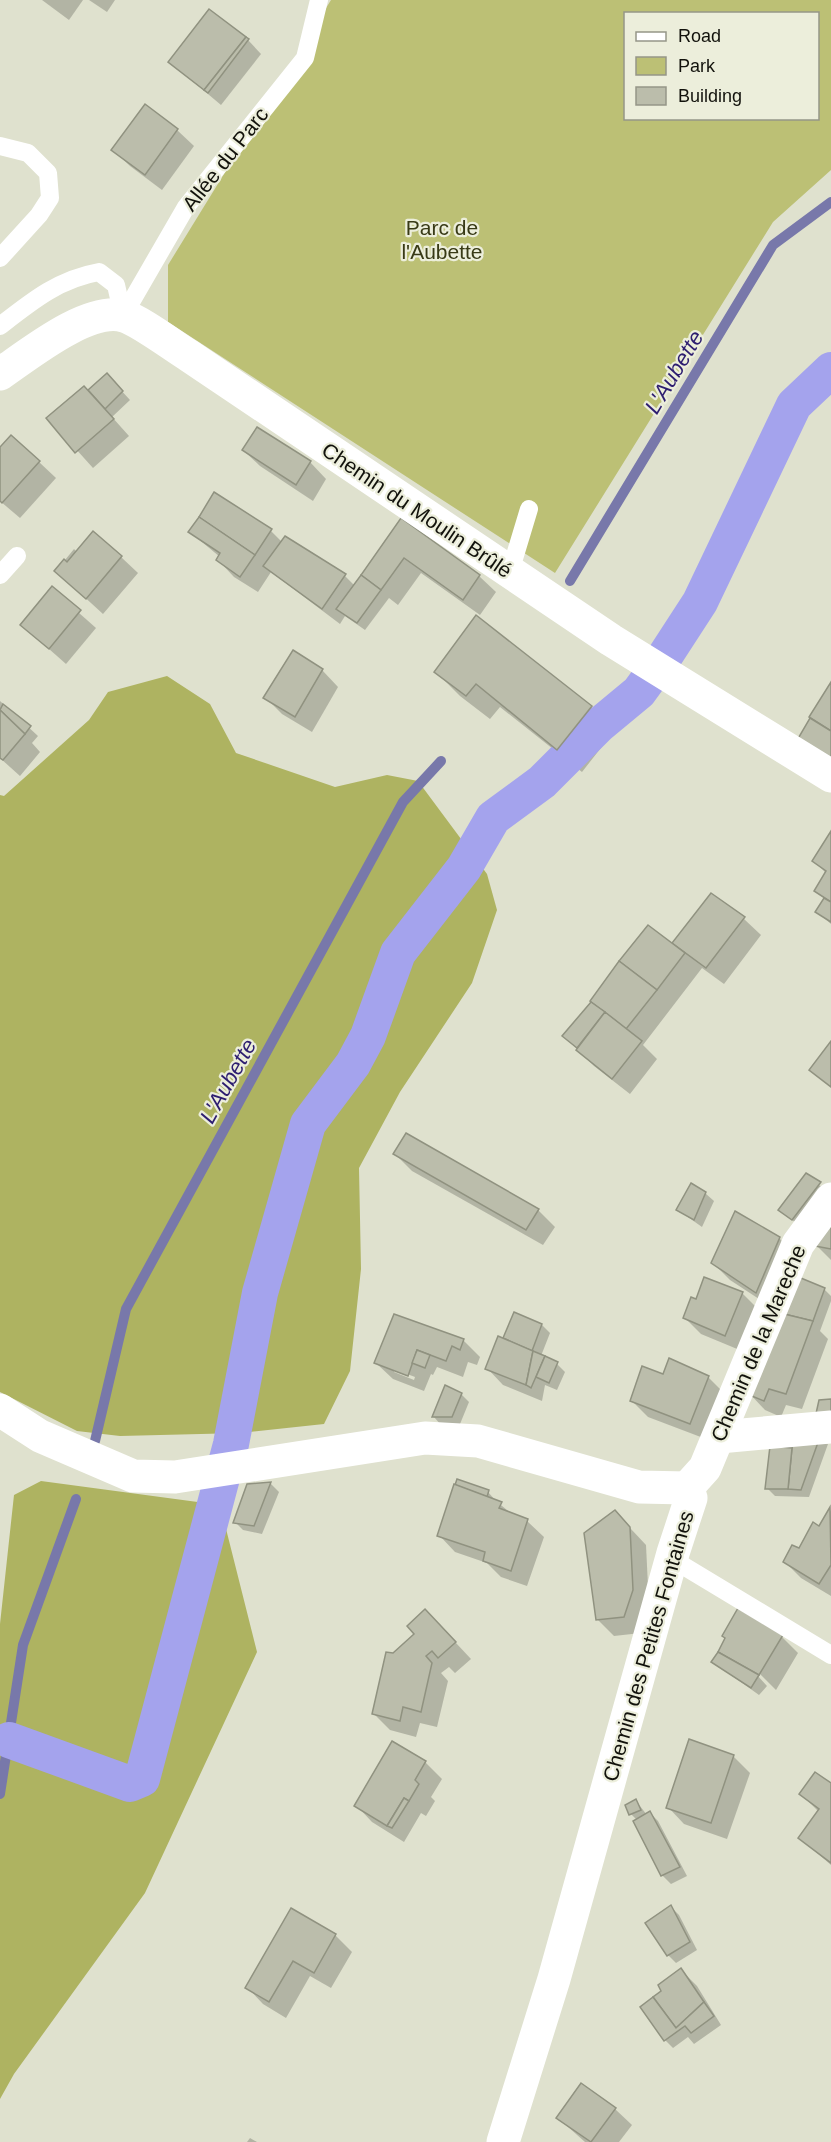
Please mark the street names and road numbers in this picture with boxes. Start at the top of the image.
street label: Allée du Parc [177,103,273,215]
street label: Chemin du Moulin Brûlé [318,438,516,582]
street label: Chemin de la Mareche [706,1241,810,1445]
street label: Chemin des Petites Fontaines [598,1508,698,1784]

